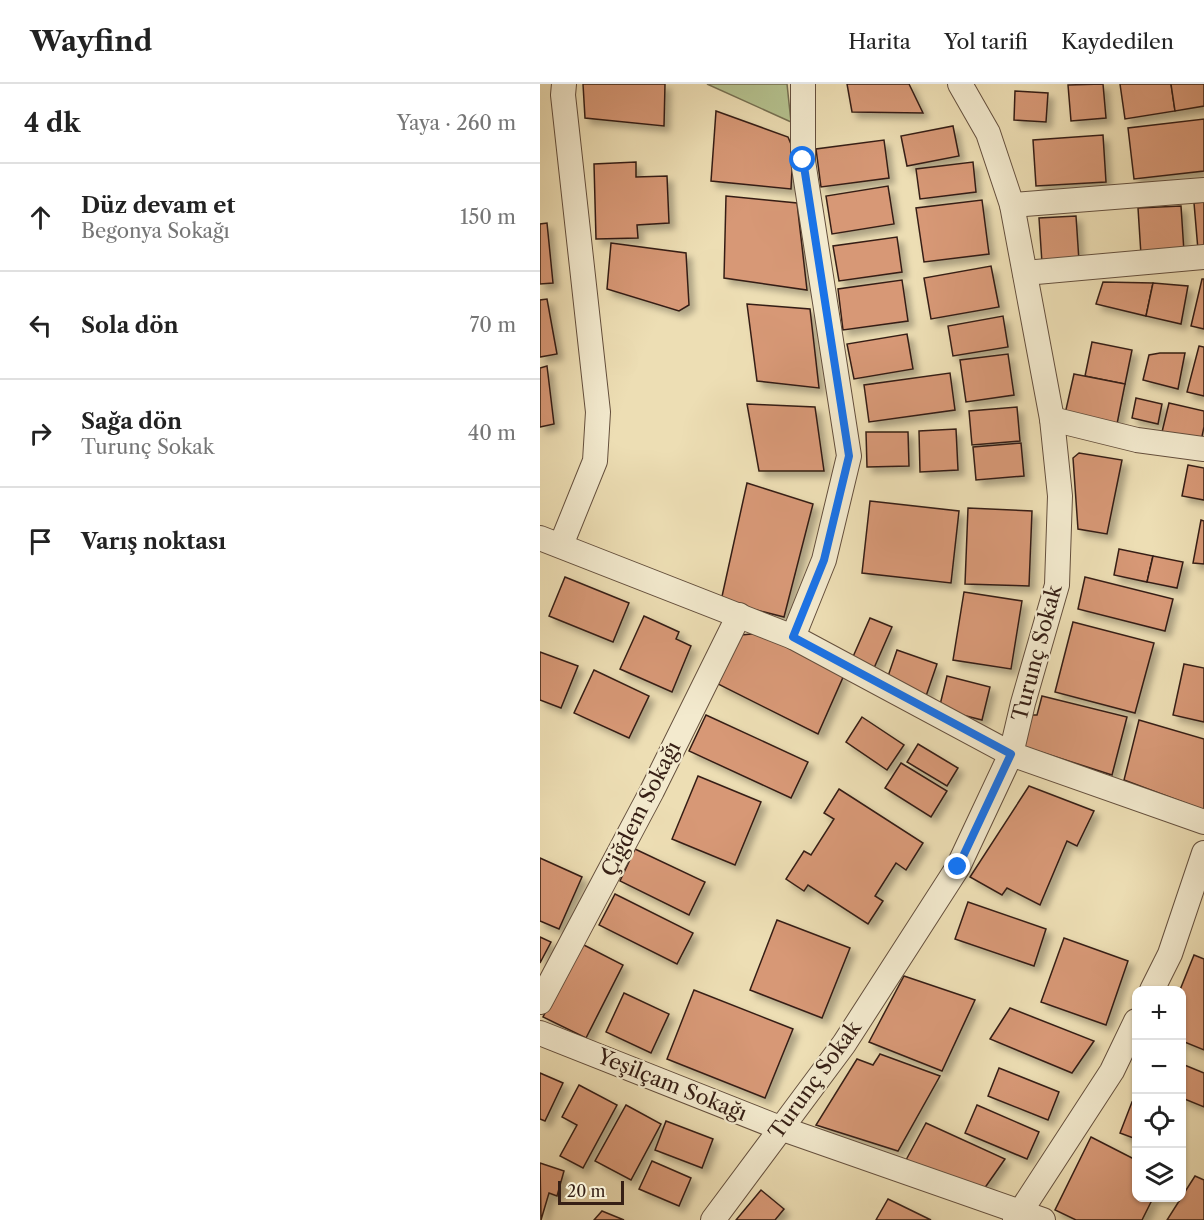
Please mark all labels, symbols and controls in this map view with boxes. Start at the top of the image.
text: Wayfind [30,24,152,58]
text: Harita [848,29,911,54]
text: Yol tarifi [944,29,1028,54]
text: Kaydedilen [1061,29,1174,54]
text: 4 dk [24,107,80,139]
text: Yaya · 260 m [397,111,516,135]
route start [789,146,815,172]
text: Düz devam et [81,192,235,219]
icon: ahead [24,201,57,234]
text: 150 m [460,205,516,229]
text: Begonya Sokağı [81,219,230,243]
icon: left [24,309,57,342]
text: Sola dön [81,312,179,339]
text: 70 m [470,313,516,337]
text: Sağa dön [81,408,182,435]
icon: right [24,417,57,450]
text: 40 m [468,421,516,445]
text: Turunç Sokak [81,435,214,459]
icon: arrive [24,525,57,558]
text: Varış noktası [81,528,226,555]
street label: Turunç Sokak [1006,581,1067,724]
street label: Çiğdem Sokağı [596,737,685,881]
route end [944,853,970,879]
map controls [1132,986,1186,1202]
button: + [1132,986,1186,1040]
street label: Turunç Sokak [763,1015,866,1144]
button: − [1132,1040,1186,1094]
street label: Yeşilçam Sokağı [593,1043,751,1126]
button: locate [1132,1094,1186,1148]
button: layers [1132,1148,1186,1202]
scale bar [558,1178,624,1206]
text: 20 m [567,1181,606,1201]

